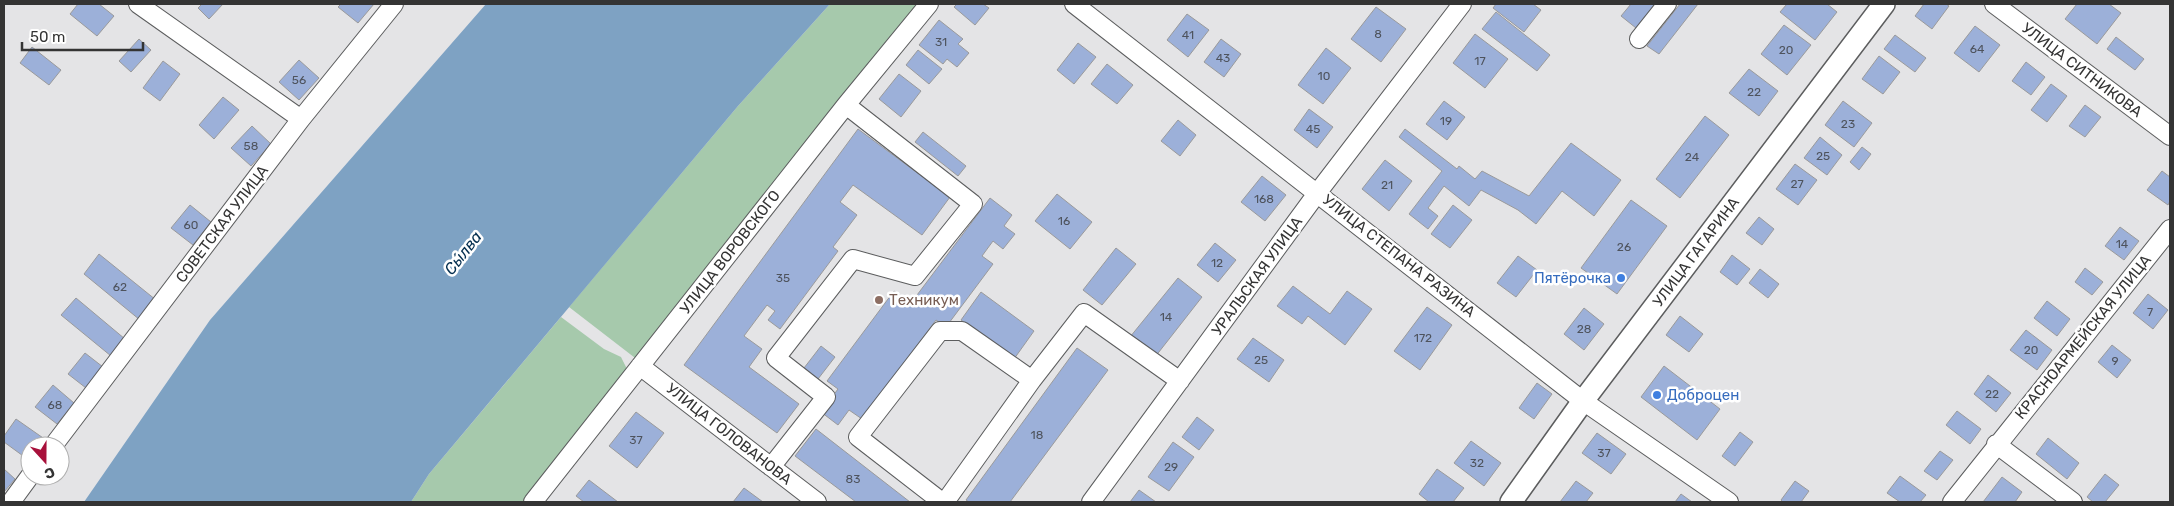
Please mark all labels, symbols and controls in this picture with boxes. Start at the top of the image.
street label: УЛИЦА СИТНИКОВА [2018,19,2146,121]
scale bar [22,20,144,52]
house number: 8 [1374,27,1382,41]
text: 50 m [30,28,65,46]
house number: 41 [1182,28,1194,42]
house number: 31 [935,35,947,49]
house number: 64 [1970,42,1985,56]
house number: 20 [1779,43,1793,57]
house number: 43 [1216,51,1230,65]
house number: 17 [1474,54,1486,68]
house number: 10 [1318,69,1330,83]
house number: 56 [292,73,306,87]
house number: 22 [1747,85,1761,99]
house number: 19 [1440,114,1452,128]
house number: 23 [1841,117,1855,131]
house number: 45 [1306,122,1320,136]
house number: 58 [244,139,258,153]
house number: 25 [1816,149,1830,163]
house number: 24 [1685,150,1700,164]
street label: СОВЕТСКАЯ УЛИЦА [172,162,272,286]
house number: 27 [1790,177,1804,191]
house number: 21 [1381,178,1393,192]
street label: УЛИЦА ВОРОВСКОГО [676,187,784,317]
street label: УЛИЦА СТЕПАНА РАЗИНА [1319,191,1479,321]
house number: 168 [1254,192,1274,206]
street label: УЛИЦА ГАГАРИНА [1649,194,1743,310]
street label: УРАЛЬСКАЯ УЛИЦА [1208,213,1306,339]
house number: 16 [1058,214,1070,228]
house number: 60 [184,218,198,232]
water label: Сы́лва [440,228,486,278]
house number: 14 [2116,237,2129,251]
house number: 26 [1617,240,1631,254]
street label: КРАСНОАРМЕЙСКАЯ УЛИЦА [2011,251,2155,423]
house number: 12 [1211,256,1223,270]
place label: Пятёрочка [1534,269,1611,287]
house number: 35 [776,271,790,285]
marker: Пятёрочка [1615,272,1627,284]
house number: 62 [113,280,127,294]
place label: Техникум [889,291,959,309]
marker: Техникум [873,294,885,306]
house number: 7 [2147,305,2153,319]
house number: 14 [1160,310,1173,324]
house number: 28 [1577,322,1591,336]
house number: 172 [1414,331,1432,345]
house number: 20 [2024,343,2038,357]
house number: 25 [1254,353,1268,367]
house number: 9 [2111,354,2119,368]
street label: УЛИЦА ГОЛОВАНОВА [663,379,795,489]
place label: Доброцен [1667,386,1739,404]
house number: 22 [1985,387,1999,401]
marker: Доброцен [1651,389,1663,401]
house number: 68 [48,398,62,412]
house number: 18 [1031,428,1043,442]
house number: 37 [629,433,643,447]
north arrow [20,436,70,486]
house number: 37 [1597,446,1611,460]
house number: 32 [1470,456,1484,470]
house number: 29 [1164,460,1178,474]
text: С [42,463,57,482]
house number: 83 [846,472,860,486]

